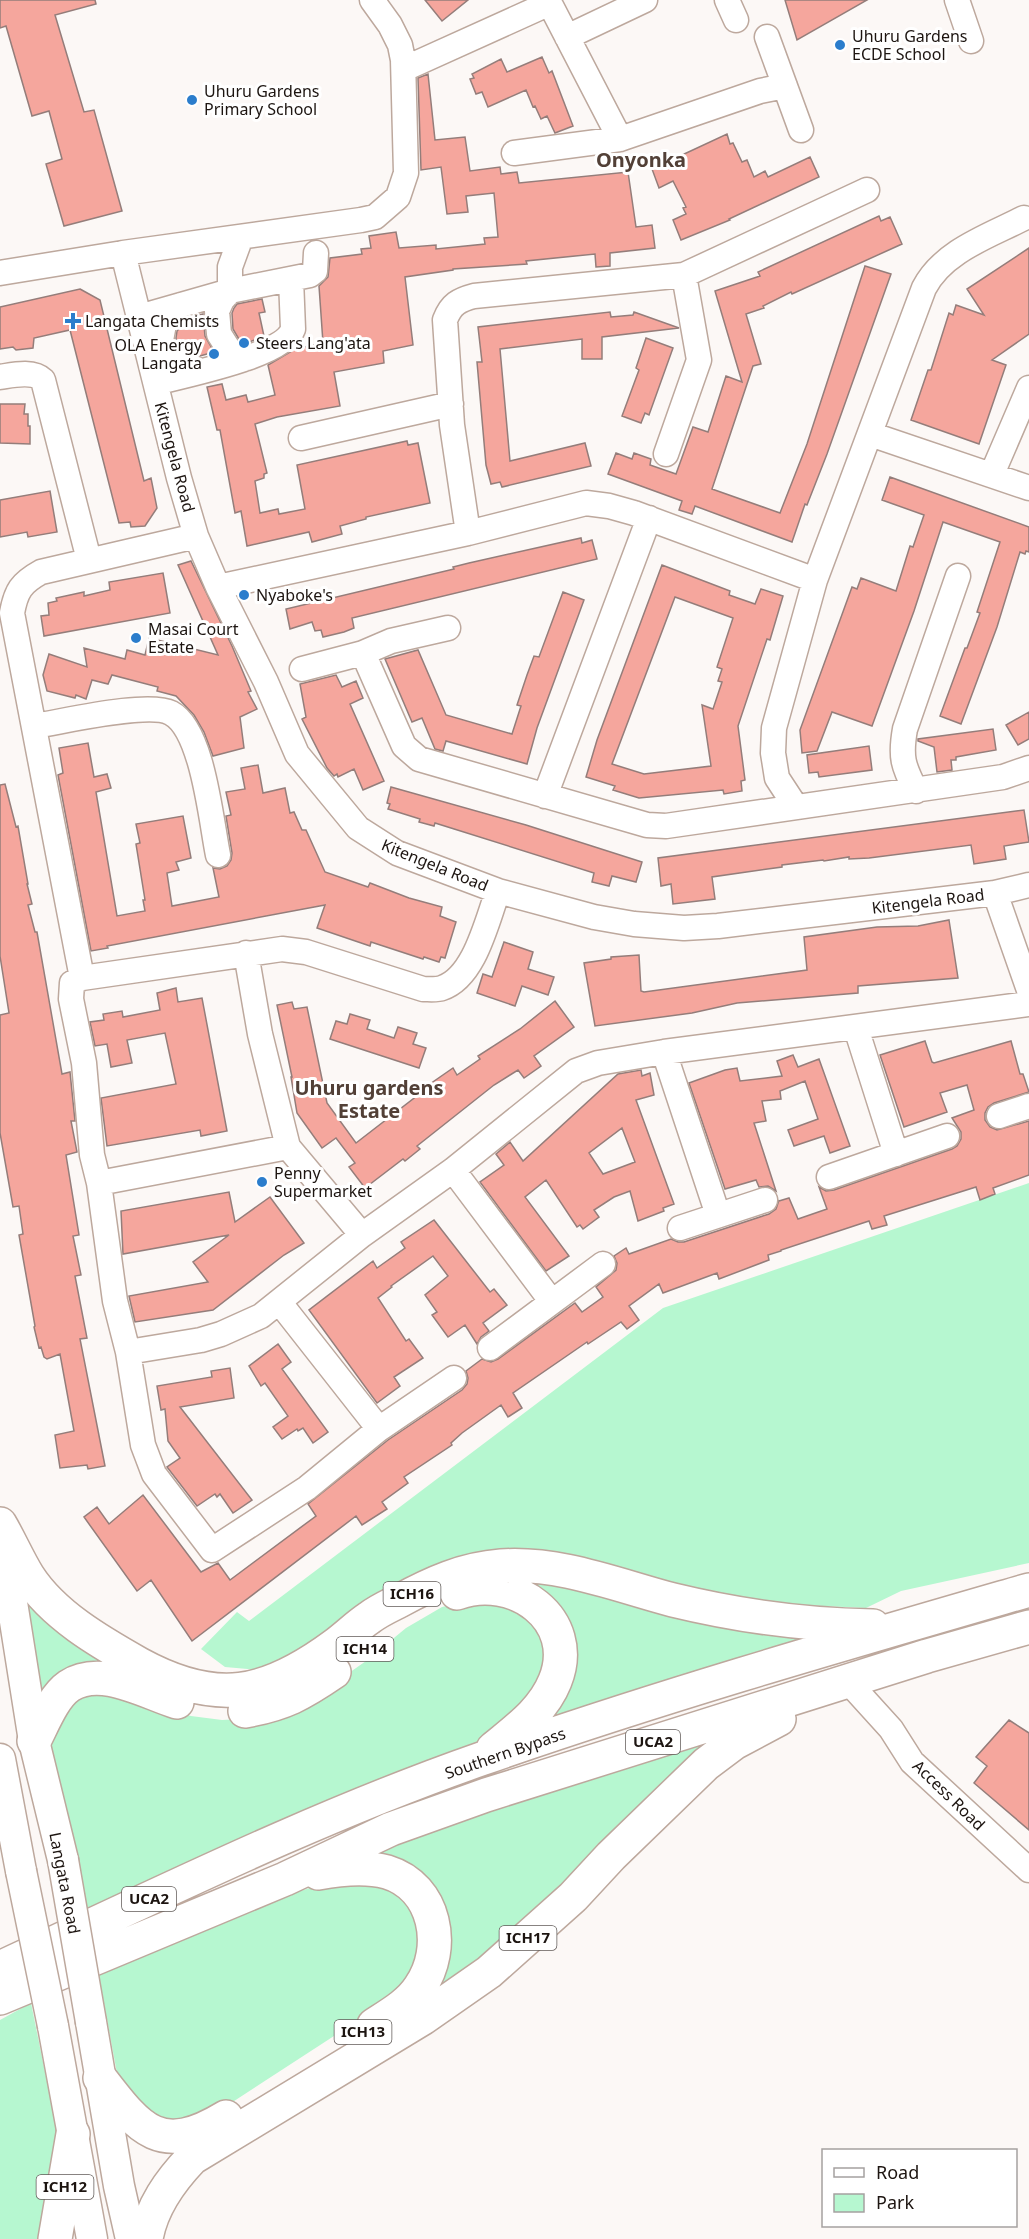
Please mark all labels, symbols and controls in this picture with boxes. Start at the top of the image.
place label: Uhuru Gardens ECDE School [852,25,967,65]
marker: Uhuru Gardens ECDE School [833,38,847,52]
place label: Uhuru Gardens Primary School [204,80,319,120]
marker: Uhuru Gardens Primary School [185,93,199,107]
district label: Onyonka [596,146,686,173]
place label: Langata Chemists [85,310,219,332]
marker: Langata Chemists [66,314,80,328]
place label: Steers Lang'ata [256,332,371,354]
place label: OLA Energy Langata [114,334,203,374]
marker: Steers Lang'ata [237,336,251,350]
marker: OLA Energy Langata [207,347,221,361]
street label: Kitengela Road [150,399,200,515]
place label: Nyaboke's [256,584,333,606]
marker: Nyaboke's [237,588,251,602]
place label: Masai Court Estate [148,618,239,658]
marker: Masai Court Estate [129,631,143,645]
street label: Kitengela Road [378,834,492,896]
street label: Kitengela Road [870,883,986,919]
district label: Uhuru gardens Estate [294,1074,444,1124]
place label: Penny Supermarket [274,1162,372,1202]
marker: Penny Supermarket [255,1175,269,1189]
road number: ICH16 [384,1582,440,1606]
road number: ICH14 [336,1637,394,1661]
street label: Southern Bypass [442,1722,568,1784]
road number: UCA2 [626,1730,680,1754]
street label: Access Road [908,1755,990,1835]
street label: Langata Road [44,1830,86,1936]
road number: UCA2 [122,1887,176,1911]
road number: ICH17 [500,1926,556,1950]
road number: ICH13 [334,2020,392,2044]
legend [822,2149,1017,2227]
text: Road [876,2160,919,2184]
road number: ICH12 [36,2175,94,2199]
text: Park [876,2190,914,2214]

